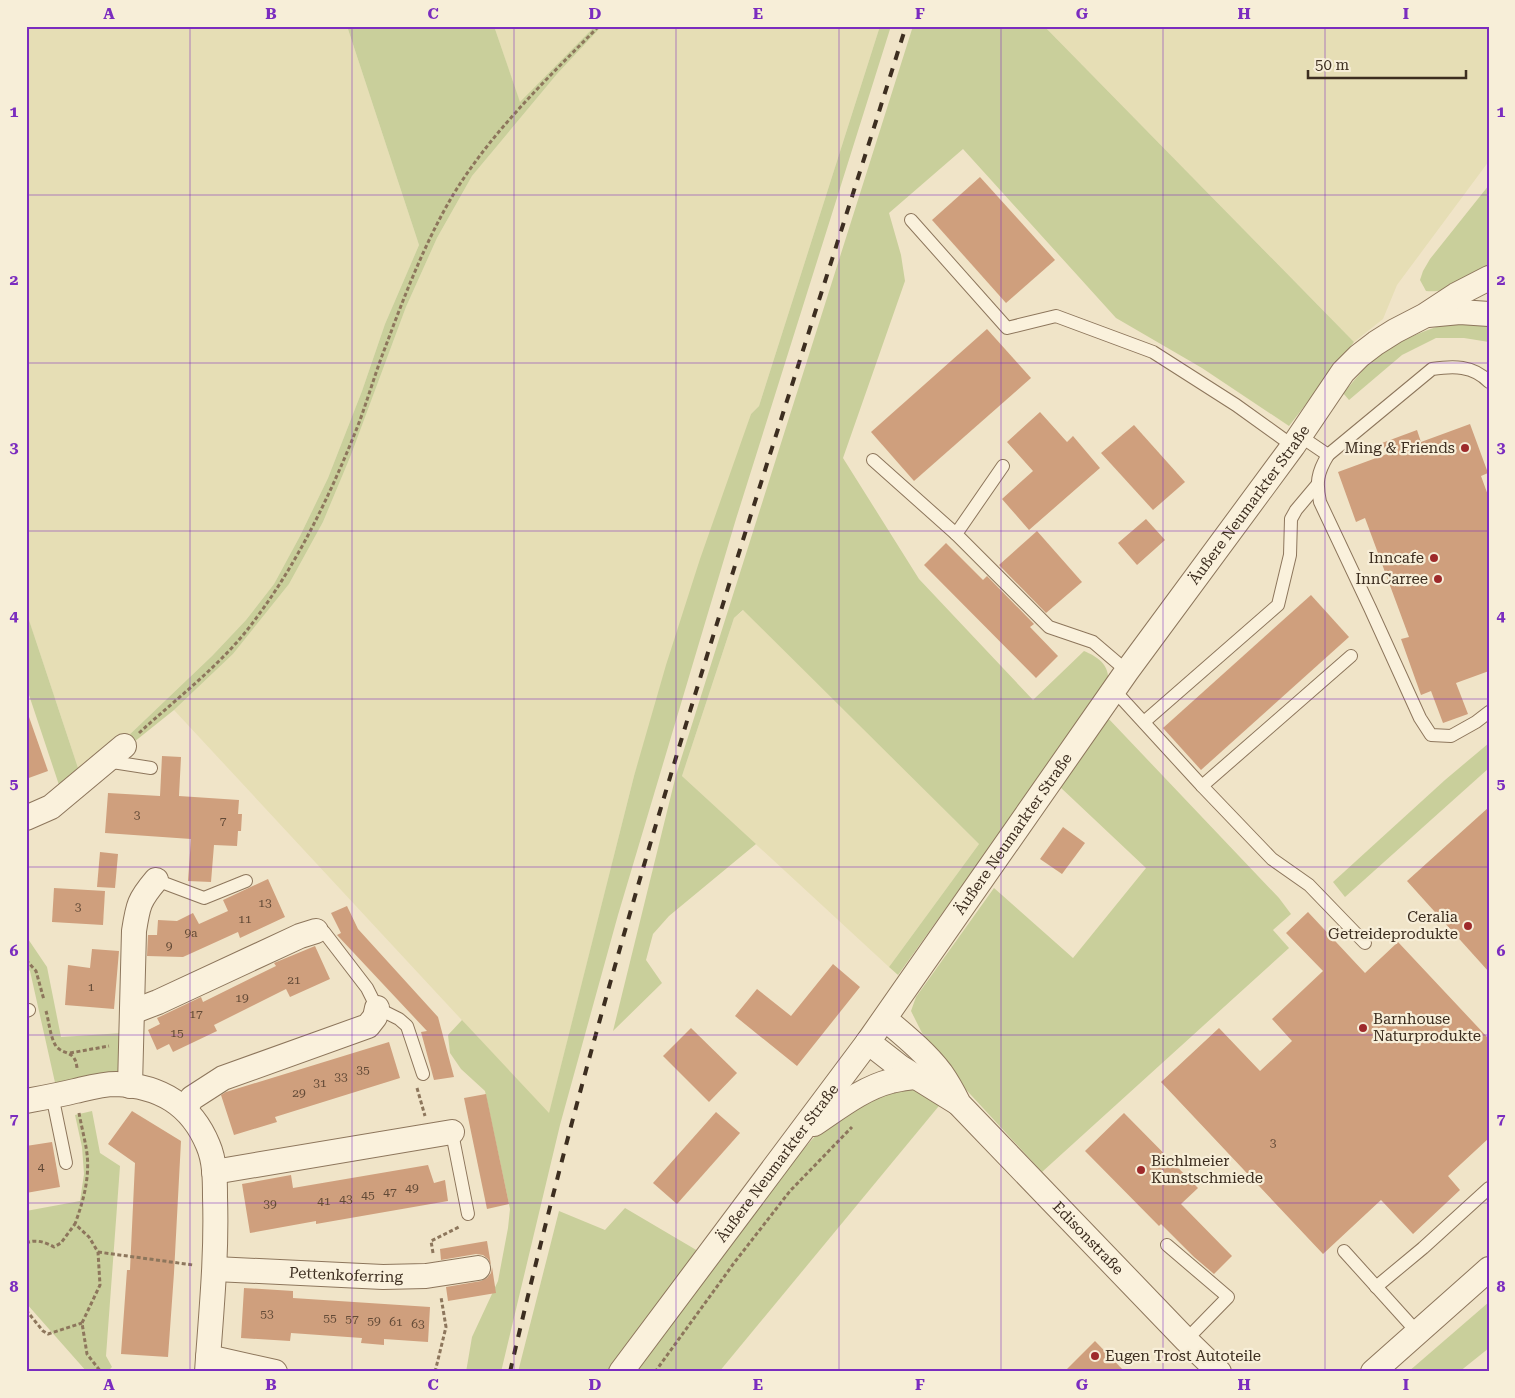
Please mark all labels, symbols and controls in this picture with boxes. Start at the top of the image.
text: A [103,4,115,23]
text: B [265,4,277,23]
text: C [427,4,439,23]
text: D [589,4,602,23]
text: E [753,4,763,23]
text: F [915,4,925,23]
text: G [1076,4,1089,23]
text: H [1237,4,1251,23]
text: I [1403,4,1409,23]
scale bar [1308,48,1465,80]
text: 50 m [1315,56,1350,74]
text: 1 [10,102,19,121]
text: 1 [1497,102,1506,121]
text: 2 [10,270,19,289]
text: 2 [1497,270,1506,289]
street label: Äußere Neumarkter Straße [1185,422,1313,588]
text: 3 [10,438,19,457]
text: 3 [1497,438,1506,457]
place label: Ming & Friends [1345,439,1455,457]
marker: Ming & Friends [1459,442,1471,454]
place label: Inncafe [1368,549,1424,567]
marker: Inncafe [1428,552,1440,564]
place label: InnCarree [1355,570,1428,588]
marker: InnCarree [1432,573,1444,585]
text: 4 [10,606,19,625]
text: 4 [1497,606,1506,625]
street label: Äußere Neumarkter Straße [951,750,1076,918]
text: 5 [10,774,19,793]
text: 5 [1497,774,1506,793]
house number: 3 [134,808,141,822]
house number: 7 [220,814,227,828]
house number: 13 [258,896,272,910]
house number: 3 [75,900,82,914]
place label: Ceralia Getreideprodukte [1328,908,1458,943]
house number: 11 [238,912,252,926]
marker: Ceralia Getreideprodukte [1462,920,1474,932]
house number: 9a [184,926,198,940]
house number: 9 [166,939,173,953]
text: 6 [10,941,19,960]
text: 6 [1497,941,1506,960]
house number: 21 [287,973,301,987]
house number: 1 [88,980,95,994]
house number: 19 [235,991,249,1005]
house number: 17 [189,1007,203,1021]
place label: Barnhouse Naturprodukte [1373,1010,1481,1045]
marker: Barnhouse Naturprodukte [1357,1022,1369,1034]
house number: 15 [170,1026,184,1040]
house number: 35 [356,1063,370,1077]
house number: 33 [334,1070,348,1084]
house number: 31 [313,1076,327,1090]
street label: Äußere Neumarkter Straße [712,1080,842,1246]
house number: 29 [292,1086,306,1100]
text: 7 [10,1109,19,1128]
text: 7 [1497,1109,1506,1128]
house number: 3 [1270,1136,1277,1150]
place label: Bichlmeier Kunstschmiede [1151,1152,1263,1187]
house number: 4 [38,1160,45,1174]
marker: Bichlmeier Kunstschmiede [1135,1164,1147,1176]
house number: 49 [405,1181,419,1195]
house number: 47 [383,1185,397,1199]
house number: 45 [361,1188,375,1202]
house number: 43 [339,1192,353,1206]
house number: 41 [317,1194,331,1208]
house number: 39 [263,1197,277,1211]
street label: Edisonstraße [1049,1198,1127,1279]
street label: Pettenkoferring [288,1264,403,1286]
text: 8 [10,1277,19,1296]
text: 8 [1497,1277,1506,1296]
house number: 53 [260,1307,274,1321]
house number: 55 [323,1311,337,1325]
house number: 57 [345,1312,359,1326]
house number: 59 [367,1314,381,1328]
house number: 61 [389,1315,403,1329]
house number: 63 [411,1317,425,1331]
place label: Eugen Trost Autoteile [1105,1347,1261,1365]
marker: Eugen Trost Autoteile [1089,1350,1101,1362]
text: A [103,1375,115,1394]
text: B [265,1375,277,1394]
text: C [427,1375,439,1394]
text: D [589,1375,602,1394]
text: E [753,1375,763,1394]
text: F [915,1375,925,1394]
text: G [1076,1375,1089,1394]
text: H [1237,1375,1251,1394]
text: I [1403,1375,1409,1394]

